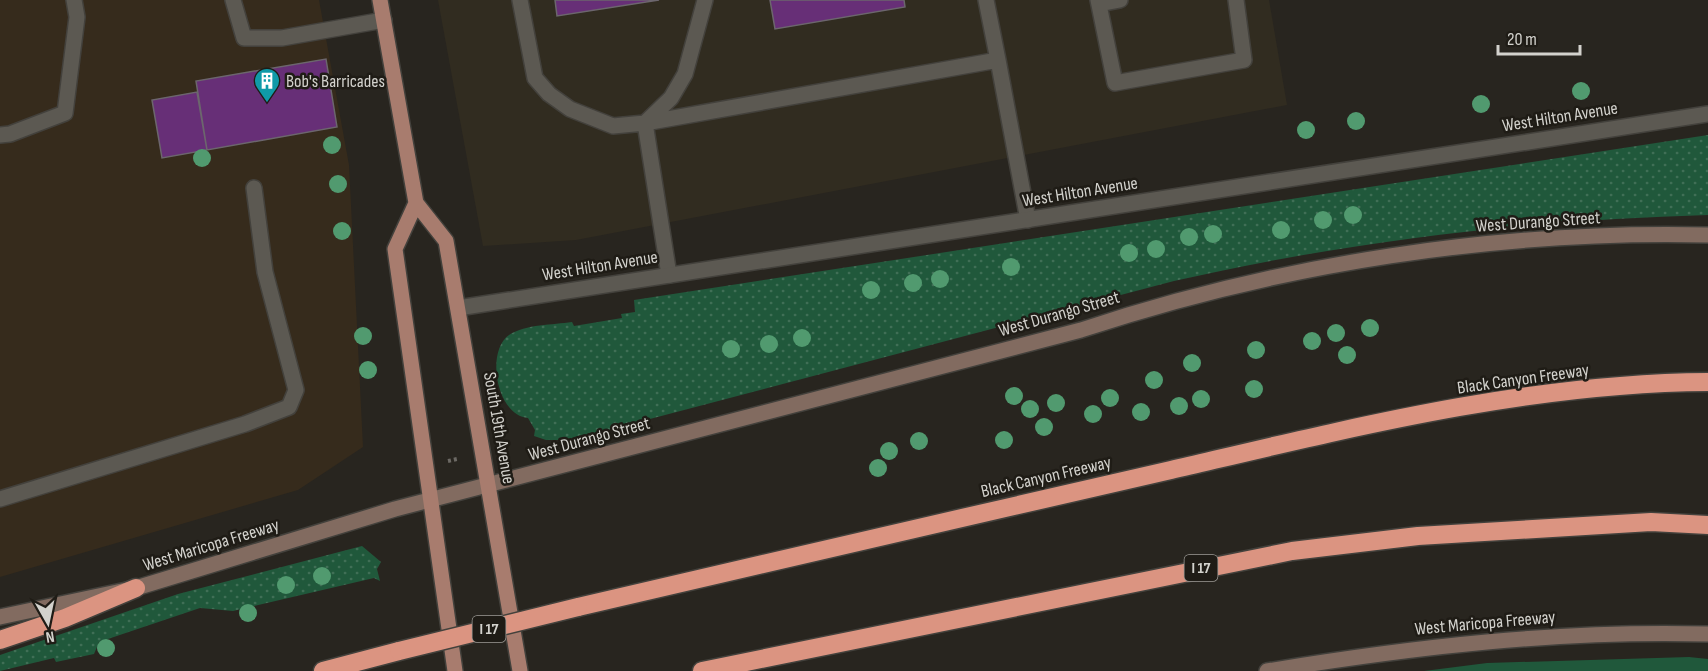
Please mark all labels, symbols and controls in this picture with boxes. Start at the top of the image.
scale bar [1498,18,1580,56]
text: 20 m [1507,29,1537,50]
building icon: Bob's Barricades [252,66,282,104]
place label: Bob's Barricades [286,71,385,92]
street label: West Hilton Avenue [1501,98,1619,136]
street label: West Hilton Avenue [1021,173,1139,211]
street label: West Durango Street [1475,207,1601,237]
street label: West Hilton Avenue [541,247,659,285]
street label: West Durango Street [996,287,1122,341]
street label: Black Canyon Freeway [1456,359,1590,399]
street label: South 19th Avenue [479,370,519,486]
street label: West Durango Street [526,413,652,465]
street label: Black Canyon Freeway [979,452,1113,502]
street label: West Maricopa Freeway [140,514,282,576]
road number: I 17 [1184,555,1218,581]
north arrow [18,593,78,653]
street label: West Maricopa Freeway [1414,606,1556,640]
road number: I 17 [472,616,506,642]
text: N [44,626,56,646]

